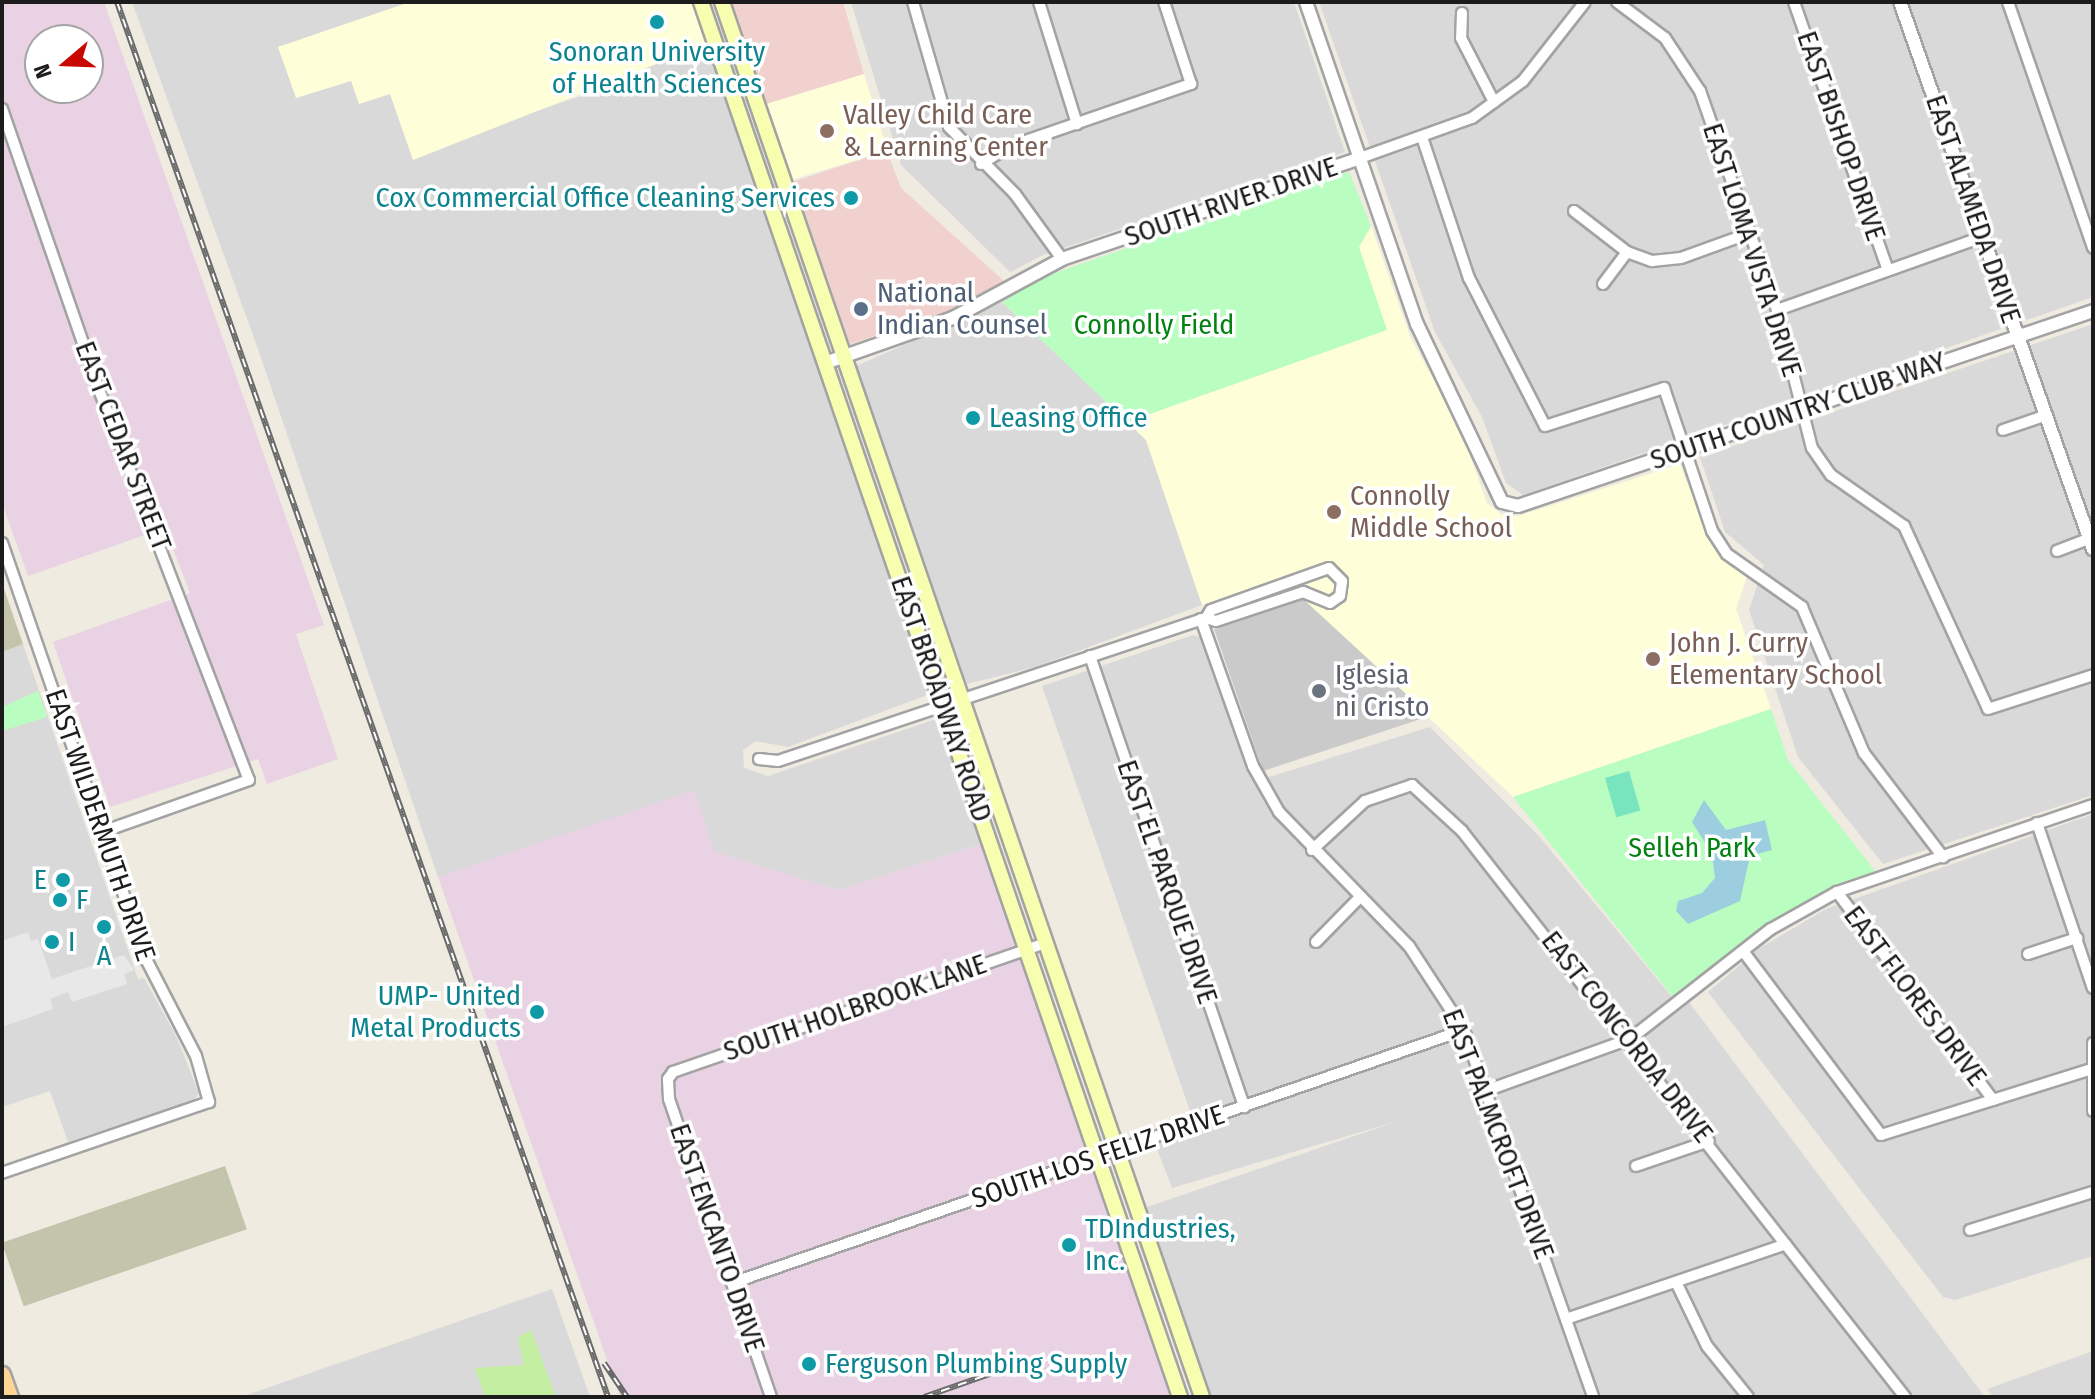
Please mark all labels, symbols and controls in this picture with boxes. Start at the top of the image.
marker: Sonoran University of Health Sciences [648,13,666,31]
north arrow [24,24,104,104]
street label: EAST BISHOP DRIVE [1789,27,1893,245]
place label: Sonoran University of Health Sciences [549,35,765,101]
text: N [28,61,58,82]
street label: EAST ALAMEDA DRIVE [1918,90,2028,328]
place label: Valley Child Care & Learning Center [843,98,1048,164]
street label: EAST LOMA VISTA DRIVE [1695,119,1809,381]
marker: Valley Child Care & Learning Center [818,122,836,140]
street label: SOUTH RIVER DRIVE [1120,150,1342,254]
place label: Cox Commercial Office Cleaning Services [376,181,835,215]
marker: Cox Commercial Office Cleaning Services [842,189,860,207]
place label: National Indian Counsel [877,276,1047,342]
marker: National Indian Counsel [852,300,870,318]
park label: Connolly Field [1074,308,1234,342]
street label: EAST CEDAR STREET [68,337,178,555]
street label: SOUTH COUNTRY CLUB WAY [1646,345,1950,477]
place label: Leasing Office [989,401,1147,435]
marker: Leasing Office [964,409,982,427]
place label: Connolly Middle School [1350,479,1512,545]
marker: Connolly Middle School [1325,503,1343,521]
street label: EAST BROADWAY ROAD [883,572,999,826]
place label: John J. Curry Elementary School [1669,626,1882,692]
marker: John J. Curry Elementary School [1644,650,1662,668]
place label: Iglesia ni Cristo [1335,658,1429,724]
marker: Iglesia ni Cristo [1310,682,1328,700]
street label: EAST WILDERMUTH DRIVE [38,685,162,965]
street label: EAST EL PARQUE DRIVE [1110,756,1224,1008]
park label: Selleh Park [1628,831,1756,865]
place label: E [34,863,47,897]
marker: E [54,871,72,889]
place label: F [76,883,88,917]
marker: F [51,891,69,909]
street label: EAST FLORES DRIVE [1836,899,1994,1093]
marker: A [95,918,113,936]
place label: I [68,925,75,959]
street label: EAST CONCORDA DRIVE [1534,925,1720,1149]
marker: I [43,933,61,951]
place label: A [97,939,111,973]
street label: SOUTH HOLBROOK LANE [719,947,991,1069]
place label: UMP- United Metal Products [350,979,521,1045]
marker: UMP- United Metal Products [528,1003,546,1021]
street label: EAST PALMCROFT DRIVE [1435,1004,1561,1264]
street label: SOUTH LOS FELIZ DRIVE [967,1098,1229,1216]
street label: EAST ENCANTO DRIVE [662,1119,772,1357]
place label: TDIndustries, Inc. [1085,1212,1236,1278]
marker: TDIndustries, Inc. [1060,1236,1078,1254]
place label: Ferguson Plumbing Supply [825,1347,1127,1381]
marker: Ferguson Plumbing Supply [800,1355,818,1373]

